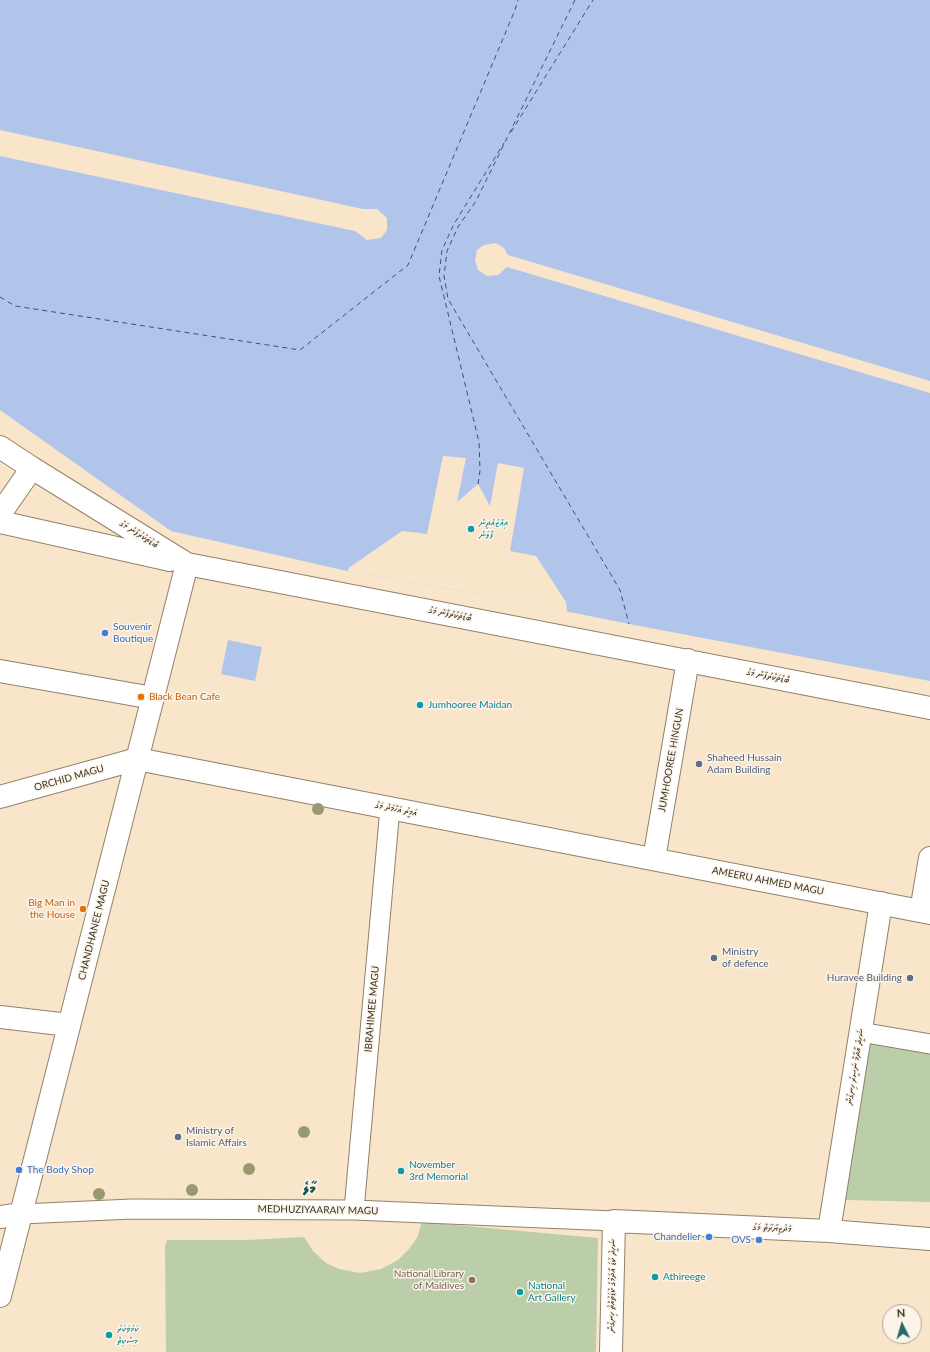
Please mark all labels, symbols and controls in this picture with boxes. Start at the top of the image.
street label: ބޮޑުތަކުރުފާނު މަގު [117,517,161,551]
place label: އިއްޒުއްދީން ފާލަން [479,517,508,540]
marker: އިއްޒުއްދީން ފާލަން [466,524,476,534]
street label: ބޮޑުތަކުރުފާނު މަގު [427,604,473,624]
place label: Souvenir Boutique [113,621,153,644]
marker: Souvenir Boutique [100,628,110,638]
street label: ބޮޑުތަކުރުފާނު މަގު [745,666,791,686]
place label: Black Bean Cafe [149,691,220,703]
marker: Black Bean Cafe [136,692,146,702]
place label: Jumhooree Maidan [428,699,512,711]
marker: Jumhooree Maidan [415,700,425,710]
street label: JUMHOOREE HINGUN [656,707,686,813]
place label: Shaheed Hussain Adam Building [707,752,782,776]
marker: Shaheed Hussain Adam Building [694,759,704,769]
street label: ORCHID MAGU [33,762,105,794]
street label: އަމީރު އަހްމަދު މަގު [374,799,418,819]
street label: AMEERU AHMED MAGU [711,864,825,898]
street label: CHANDHANEE MAGU [76,879,112,981]
place label: Big Man in the House [28,897,75,920]
marker: Big Man in the House [78,904,88,914]
place label: Ministry of defence [722,946,769,970]
marker: Ministry of defence [709,953,719,963]
street label: IBRAHIMEE MAGU [362,965,382,1053]
place label: Huravee Building [827,972,902,984]
marker: Huravee Building [905,973,915,983]
street label: ޝަހީދު އާދާމް ނަސީރު ހިނގުން [843,1028,867,1106]
place label: Ministry of Islamic Affairs [186,1125,247,1148]
marker: Ministry of Islamic Affairs [173,1132,183,1142]
place label: November 3rd Memorial [409,1159,468,1182]
place label: The Body Shop [27,1164,94,1176]
marker: The Body Shop [14,1165,24,1175]
marker: November 3rd Memorial [396,1166,406,1176]
district label: މާލެ [302,1177,316,1199]
street label: MEDHUZIYAARAIY MAGU [258,1203,378,1217]
street label: މެދުޒިޔާރާތް މަގު [752,1221,792,1235]
place label: Chandelier [654,1231,701,1243]
marker: Chandelier [704,1232,714,1242]
place label: OVS [731,1234,751,1246]
marker: OVS [754,1235,764,1245]
street label: ޝަހީދު ކުޑަ އާދަމުގެ ކުޑަތުއްތު ހިނގުން [605,1239,619,1333]
place label: National Library of Maldives [394,1268,464,1292]
place label: Athireege [663,1271,705,1283]
marker: Athireege [650,1272,660,1282]
marker: National Library of Maldives [467,1275,477,1285]
place label: National Art Gallery [528,1280,576,1304]
marker: National Art Gallery [515,1287,525,1297]
north arrow [882,1304,922,1344]
text: N [896,1306,906,1319]
place label: ކަޅުވަކަރު މިސްކިތް [117,1323,139,1346]
marker: ކަޅުވަކަރު މިސްކިތް [104,1330,114,1340]

